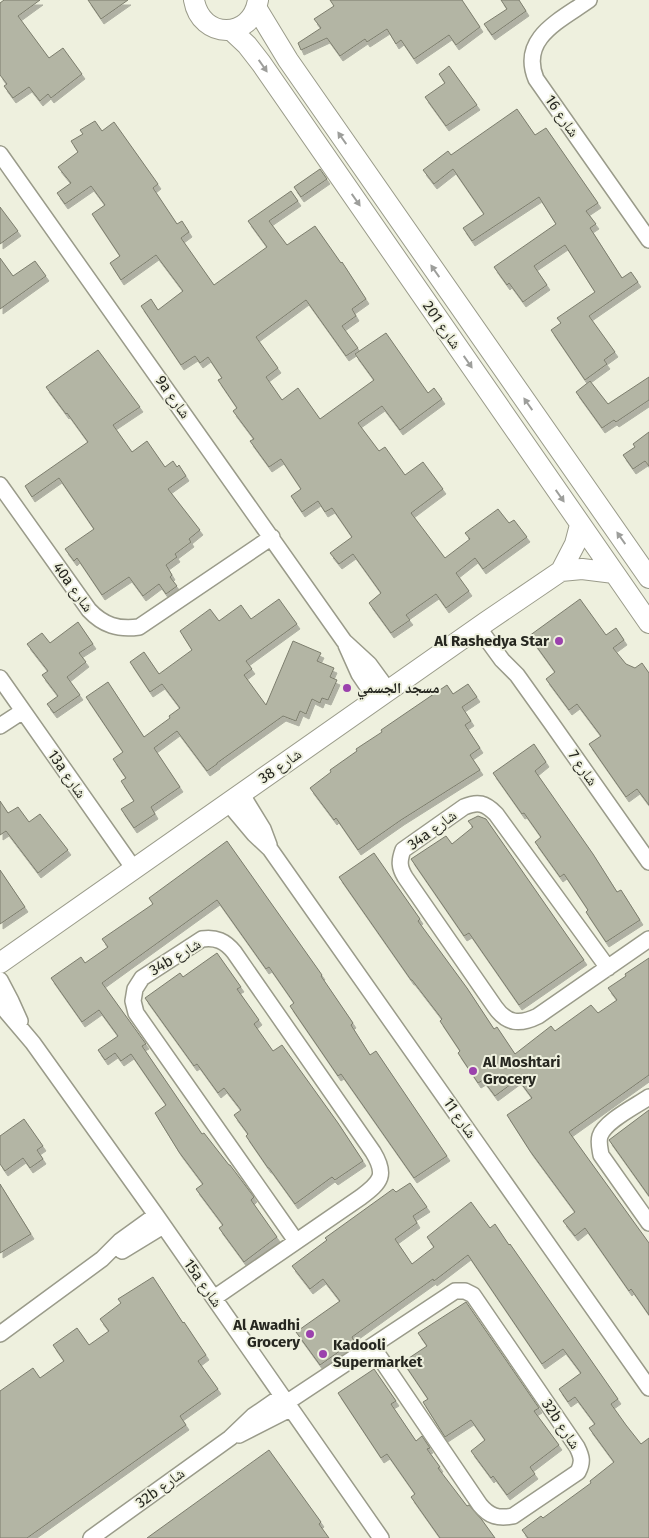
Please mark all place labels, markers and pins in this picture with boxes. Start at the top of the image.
place label: Al Rashedya Star [433,632,550,650]
marker: Al Rashedya Star [553,635,565,647]
place label: مسجد الجسمي [357,679,440,700]
marker: مسجد الجسمي [341,682,353,694]
place label: Al Moshtari Grocery [482,1053,560,1088]
marker: Al Moshtari Grocery [467,1065,479,1077]
place label: Al Awadhi Grocery [232,1316,300,1351]
marker: Al Awadhi Grocery [304,1328,316,1340]
place label: Kadooli Supermarket [333,1336,423,1371]
marker: Kadooli Supermarket [317,1348,329,1360]

